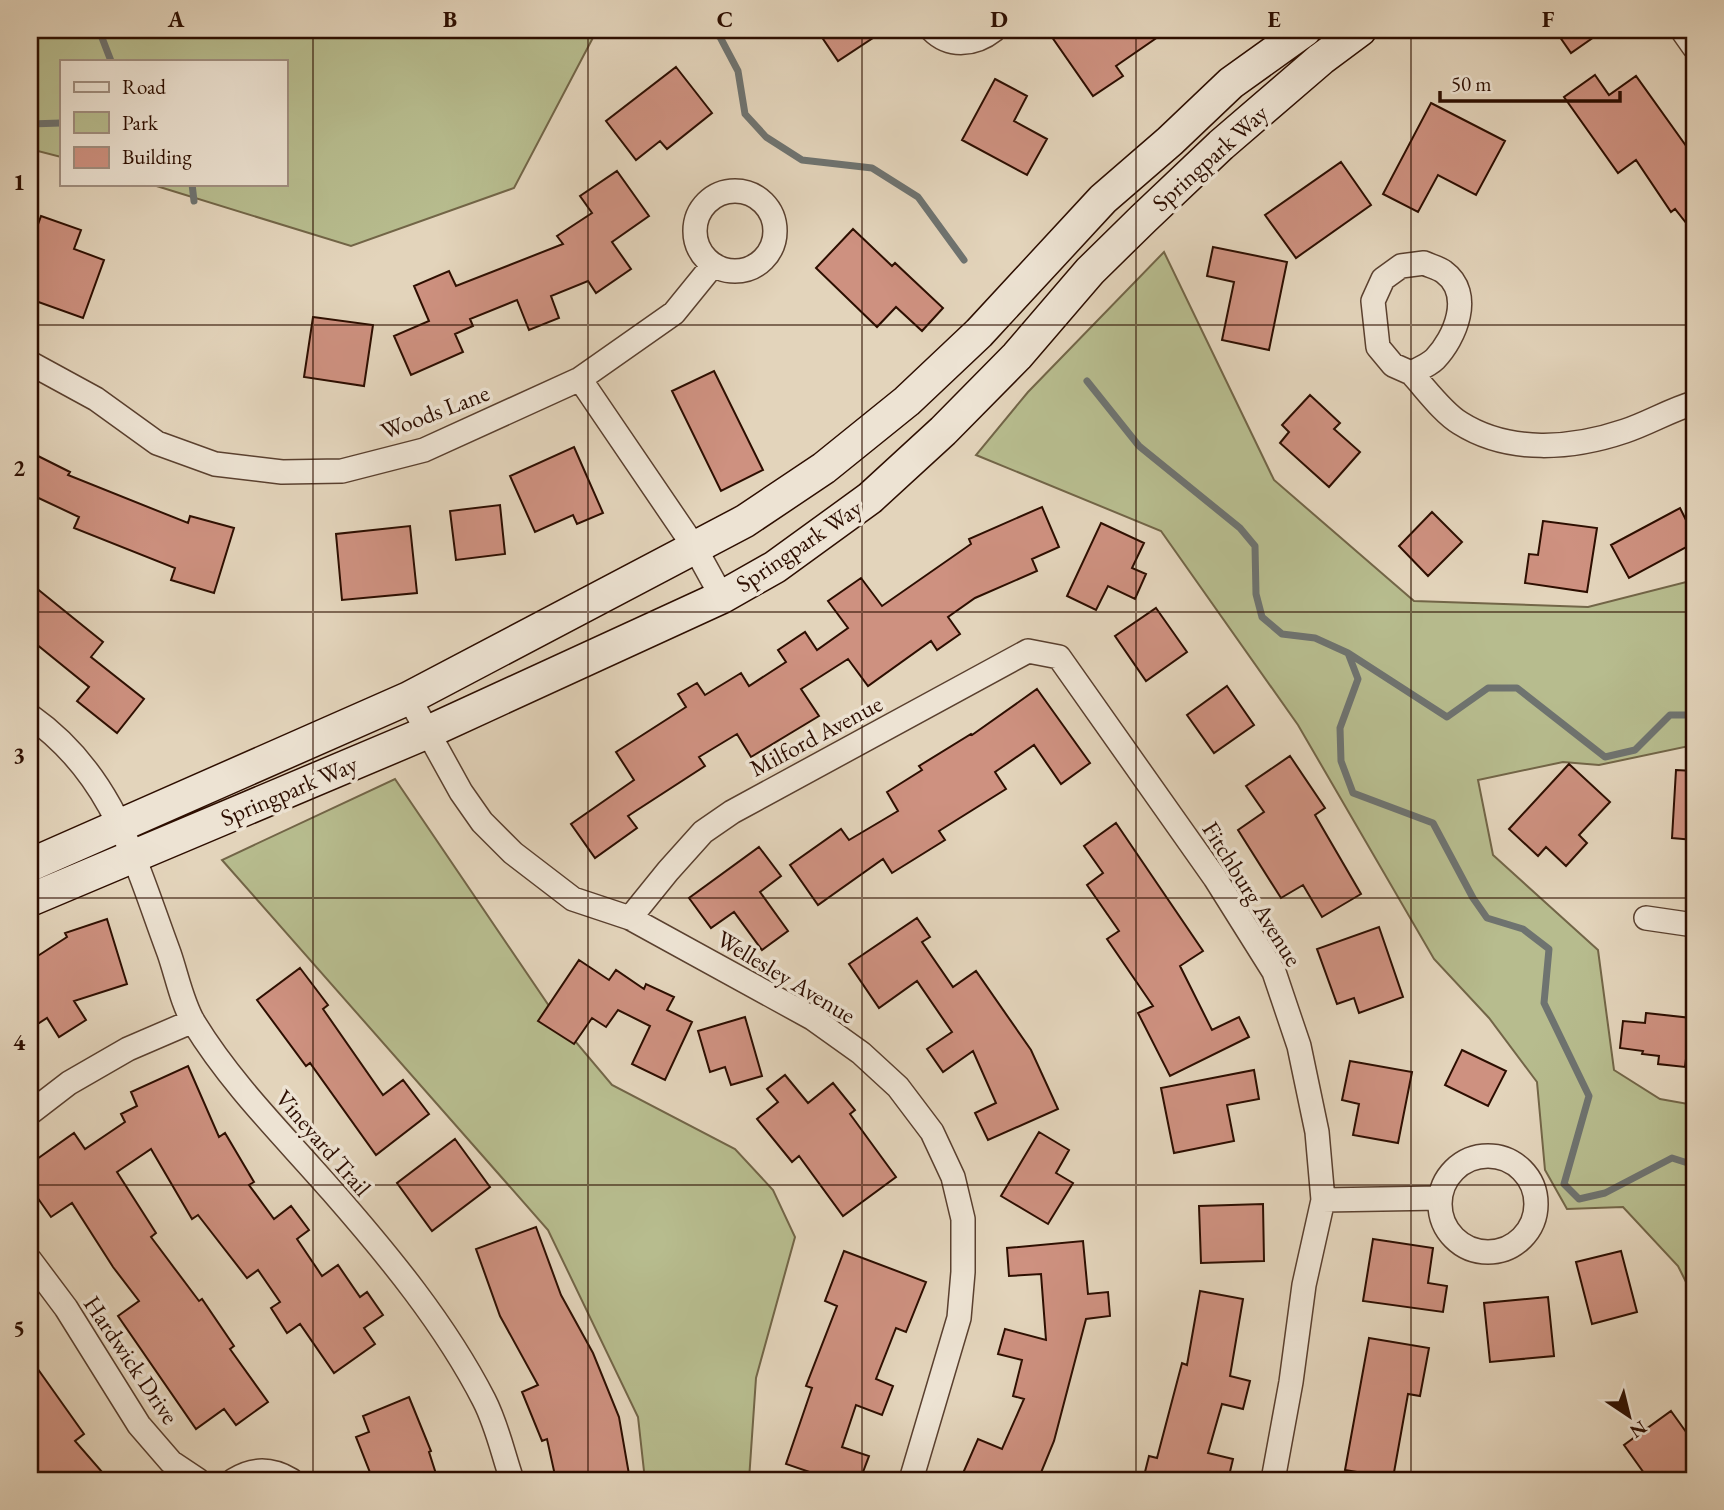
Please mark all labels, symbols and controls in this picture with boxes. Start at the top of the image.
text: A [167,4,185,34]
text: B [443,4,457,34]
text: C [717,4,733,34]
text: D [990,4,1008,34]
text: E [1267,4,1281,34]
text: F [1542,4,1555,34]
legend [60,60,287,186]
scale bar [1440,60,1621,104]
text: 50 m [1451,70,1492,97]
text: Road [122,73,166,100]
street label: Springpark Way [1145,97,1275,218]
text: Park [122,109,159,136]
text: Building [122,143,192,170]
text: 1 [13,167,25,197]
street label: Woods Lane [376,377,493,446]
text: 2 [13,453,25,483]
street label: Springpark Way [730,492,868,599]
street label: Milford Avenue [744,688,888,784]
text: 3 [13,740,25,770]
street label: Springpark Way [216,748,362,833]
street label: Fitchburg Avenue [1196,816,1309,972]
street label: Wellesley Avenue [711,923,861,1030]
text: 4 [13,1027,26,1057]
street label: Vineyard Trail [269,1083,378,1203]
street label: Hardwick Drive [77,1289,186,1430]
text: 5 [13,1313,25,1343]
north arrow [1594,1380,1664,1450]
text: N [1624,1415,1652,1445]

